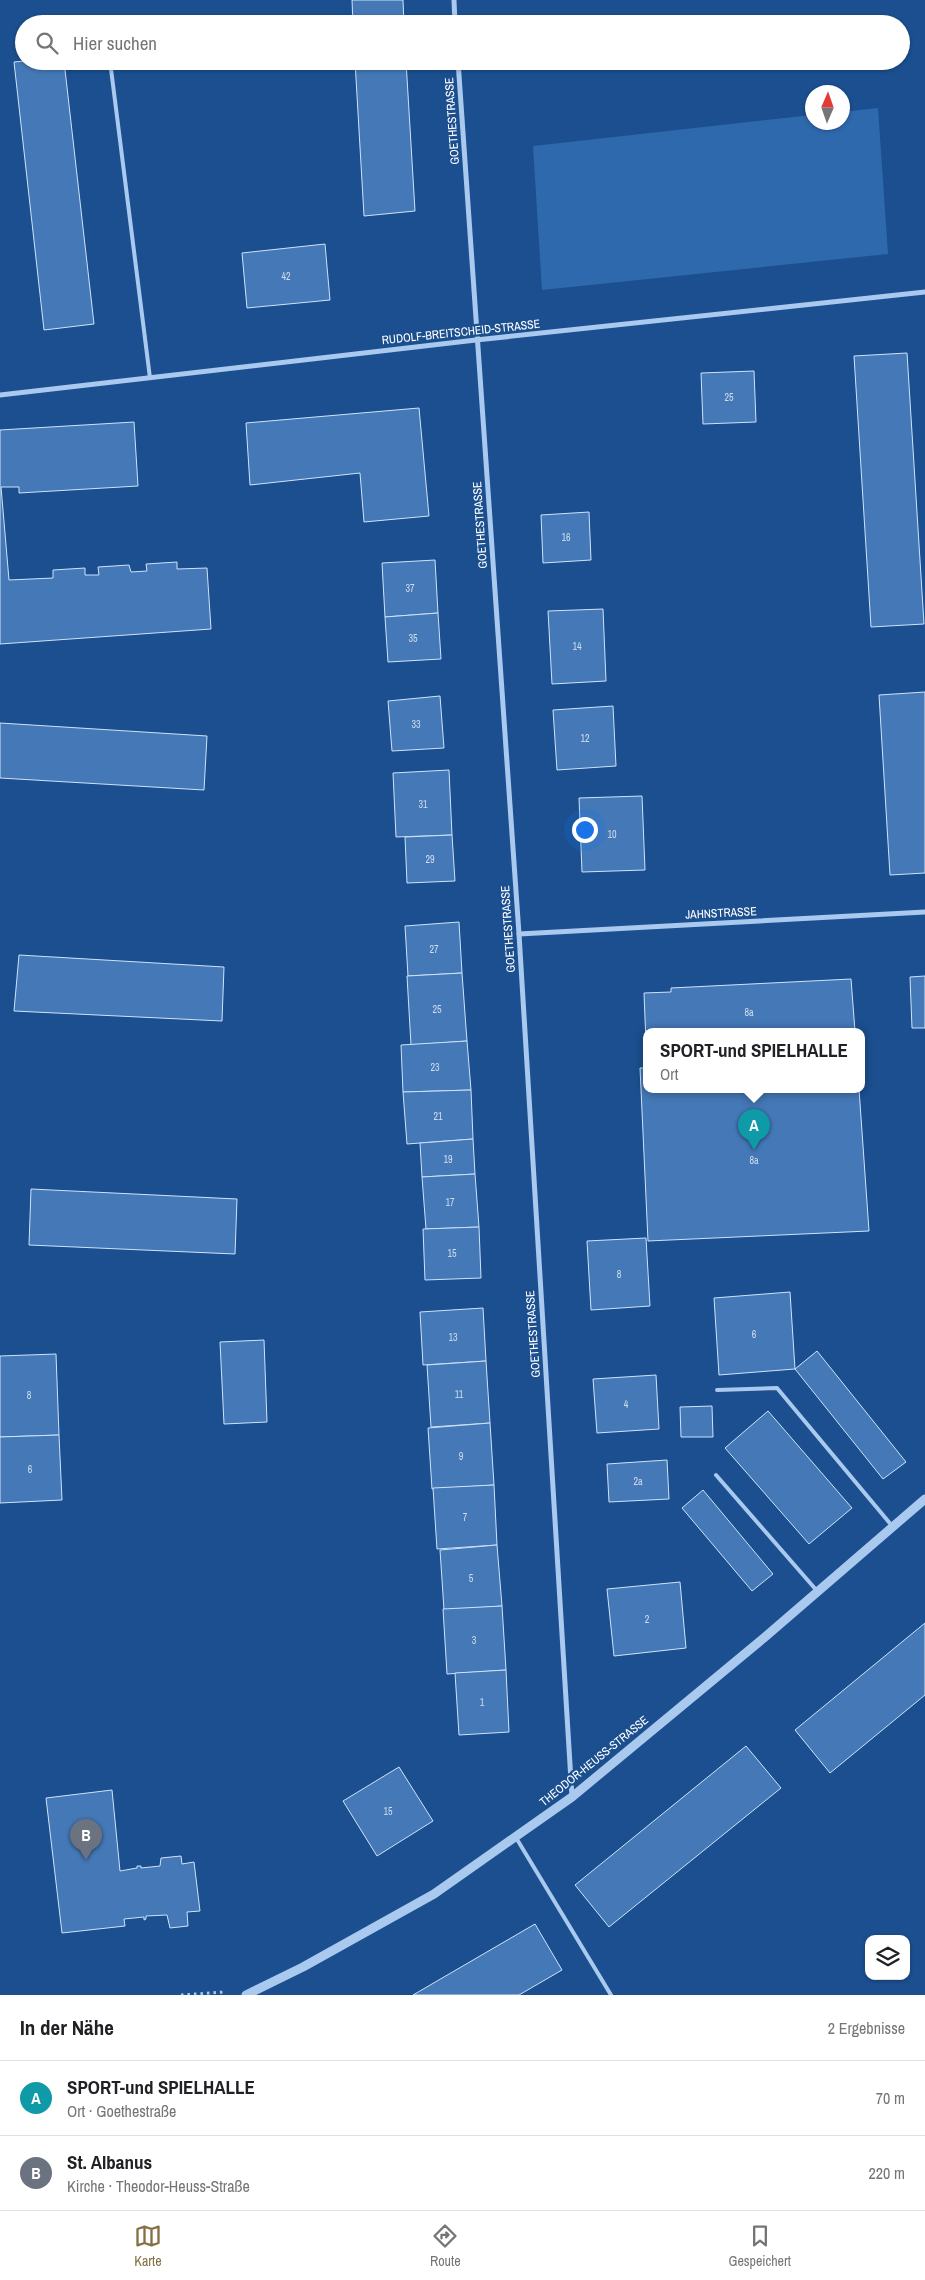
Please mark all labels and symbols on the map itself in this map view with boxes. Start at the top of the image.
street label: GOETHESTRASSE [441,77,463,165]
north arrow [805,85,850,130]
house number: 42 [281,270,291,283]
street label: RUDOLF-BREITSCHEID-STRASSE [381,316,541,348]
house number: 25 [724,391,734,404]
street label: GOETHESTRASSE [469,481,491,569]
house number: 16 [561,531,571,544]
house number: 37 [405,582,415,595]
house number: 35 [408,632,418,645]
house number: 14 [572,640,582,653]
house number: 33 [411,718,421,731]
house number: 12 [580,732,590,745]
house number: 31 [418,798,428,811]
your location [572,817,598,843]
house number: 10 [607,828,617,841]
house number: 29 [425,853,435,866]
street label: GOETHESTRASSE [497,885,519,973]
street label: JAHNSTRASSE [685,903,757,923]
house number: 27 [429,943,439,956]
house number: 25 [432,1003,442,1016]
house number: 8a [744,1006,754,1019]
house number: 23 [430,1061,440,1074]
pin: A [738,1109,770,1150]
house number: 21 [433,1110,443,1123]
house number: 19 [443,1153,453,1166]
house number: 8a [749,1154,759,1167]
house number: 17 [445,1196,455,1209]
house number: 15 [447,1247,457,1260]
house number: 8 [617,1268,622,1281]
street label: GOETHESTRASSE [522,1290,544,1378]
house number: 6 [752,1328,757,1341]
house number: 13 [448,1331,458,1344]
house number: 11 [455,1388,464,1401]
house number: 8 [27,1389,32,1402]
house number: 4 [624,1398,629,1411]
house number: 9 [459,1450,464,1463]
house number: 6 [28,1463,33,1476]
house number: 2a [633,1475,643,1488]
house number: 7 [463,1511,468,1524]
house number: 5 [469,1572,474,1585]
house number: 2 [645,1613,650,1626]
house number: 3 [472,1634,477,1647]
house number: 1 [480,1696,485,1709]
street label: THEODOR-HEUSS-STRASSE [536,1712,652,1810]
house number: 15 [383,1805,393,1818]
pin: B [70,1819,102,1860]

